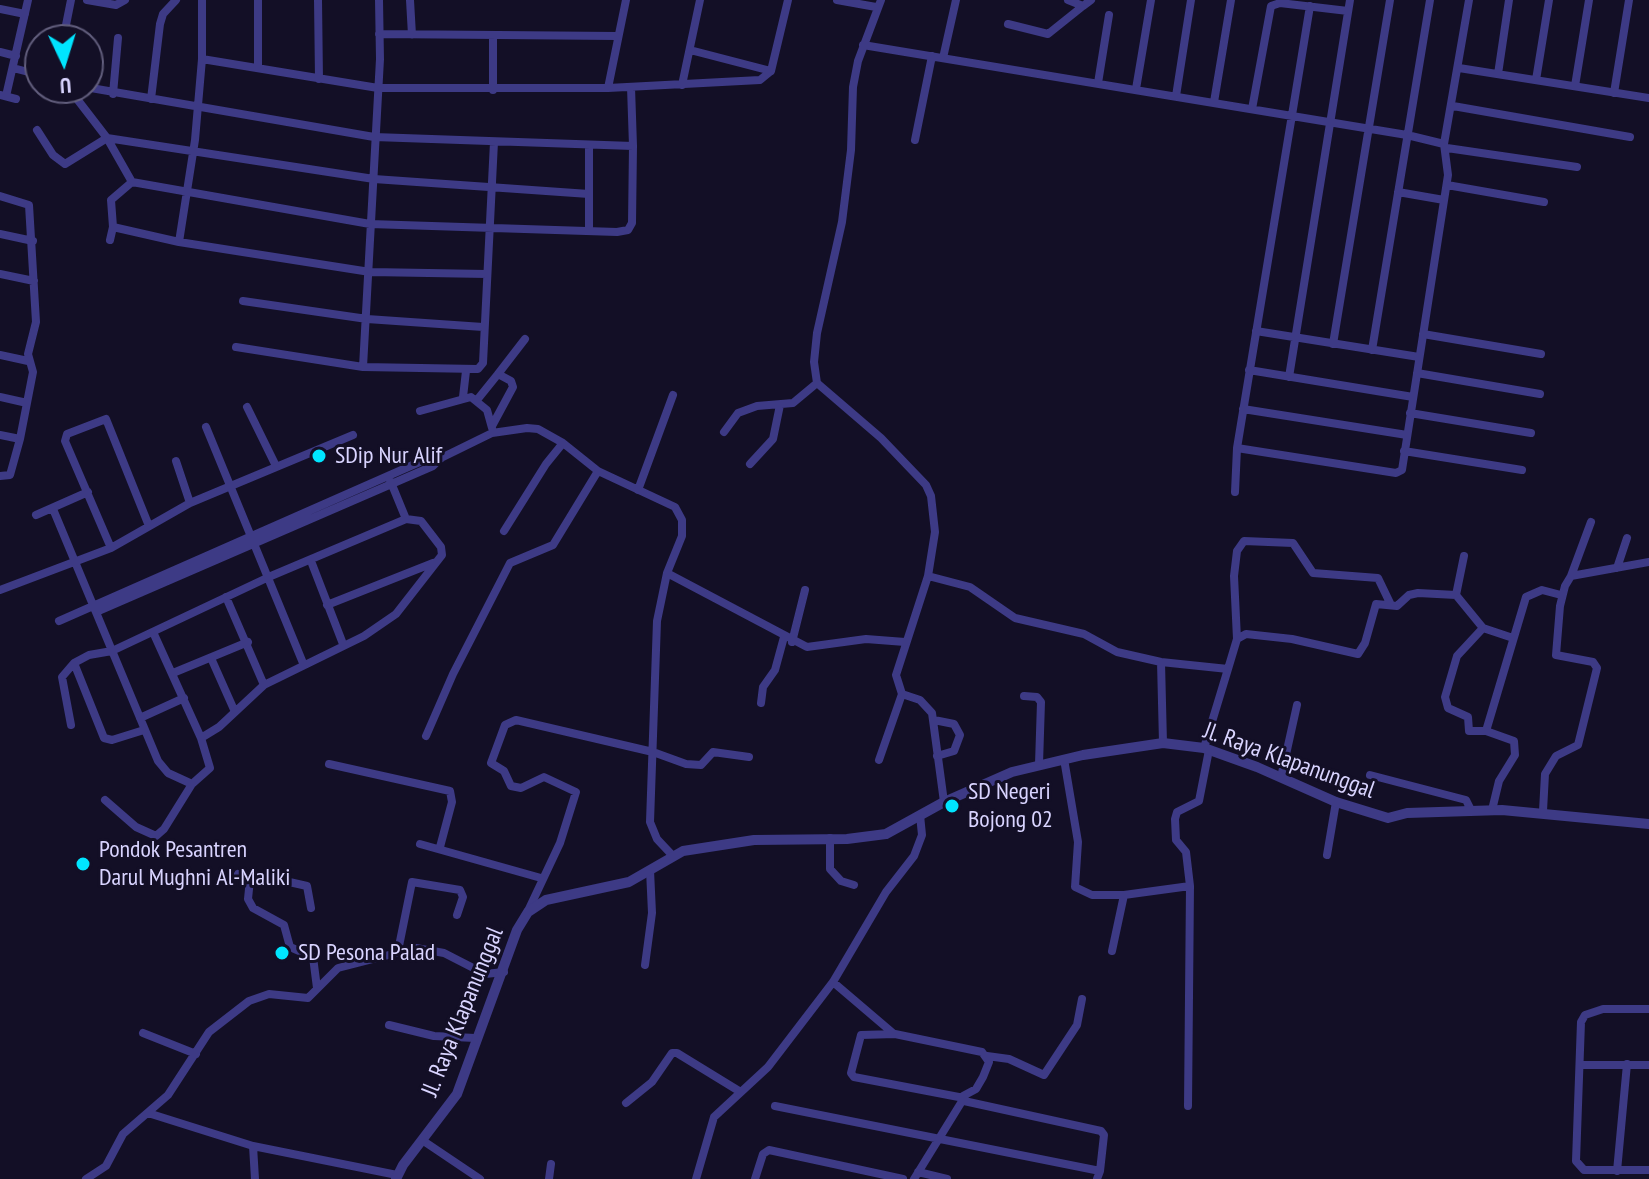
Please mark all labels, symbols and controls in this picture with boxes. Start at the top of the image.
north arrow [24,24,104,104]
text: U [59,72,72,100]
place label: SDip Nur Alif [335,442,442,470]
marker: SDip Nur Alif [310,447,328,465]
street label: Jl. Raya Klapanunggal [1199,717,1379,805]
place label: SD Negeri Bojong 02 [968,778,1053,834]
marker: SD Negeri Bojong 02 [943,797,961,815]
place label: Pondok Pesantren Darul Mughni Al-Maliki [99,836,290,892]
marker: Pondok Pesantren Darul Mughni Al-Maliki [74,855,92,873]
street label: Jl. Raya Klapanunggal [416,923,510,1101]
place label: SD Pesona Palad [298,939,435,967]
marker: SD Pesona Palad [273,944,291,962]

